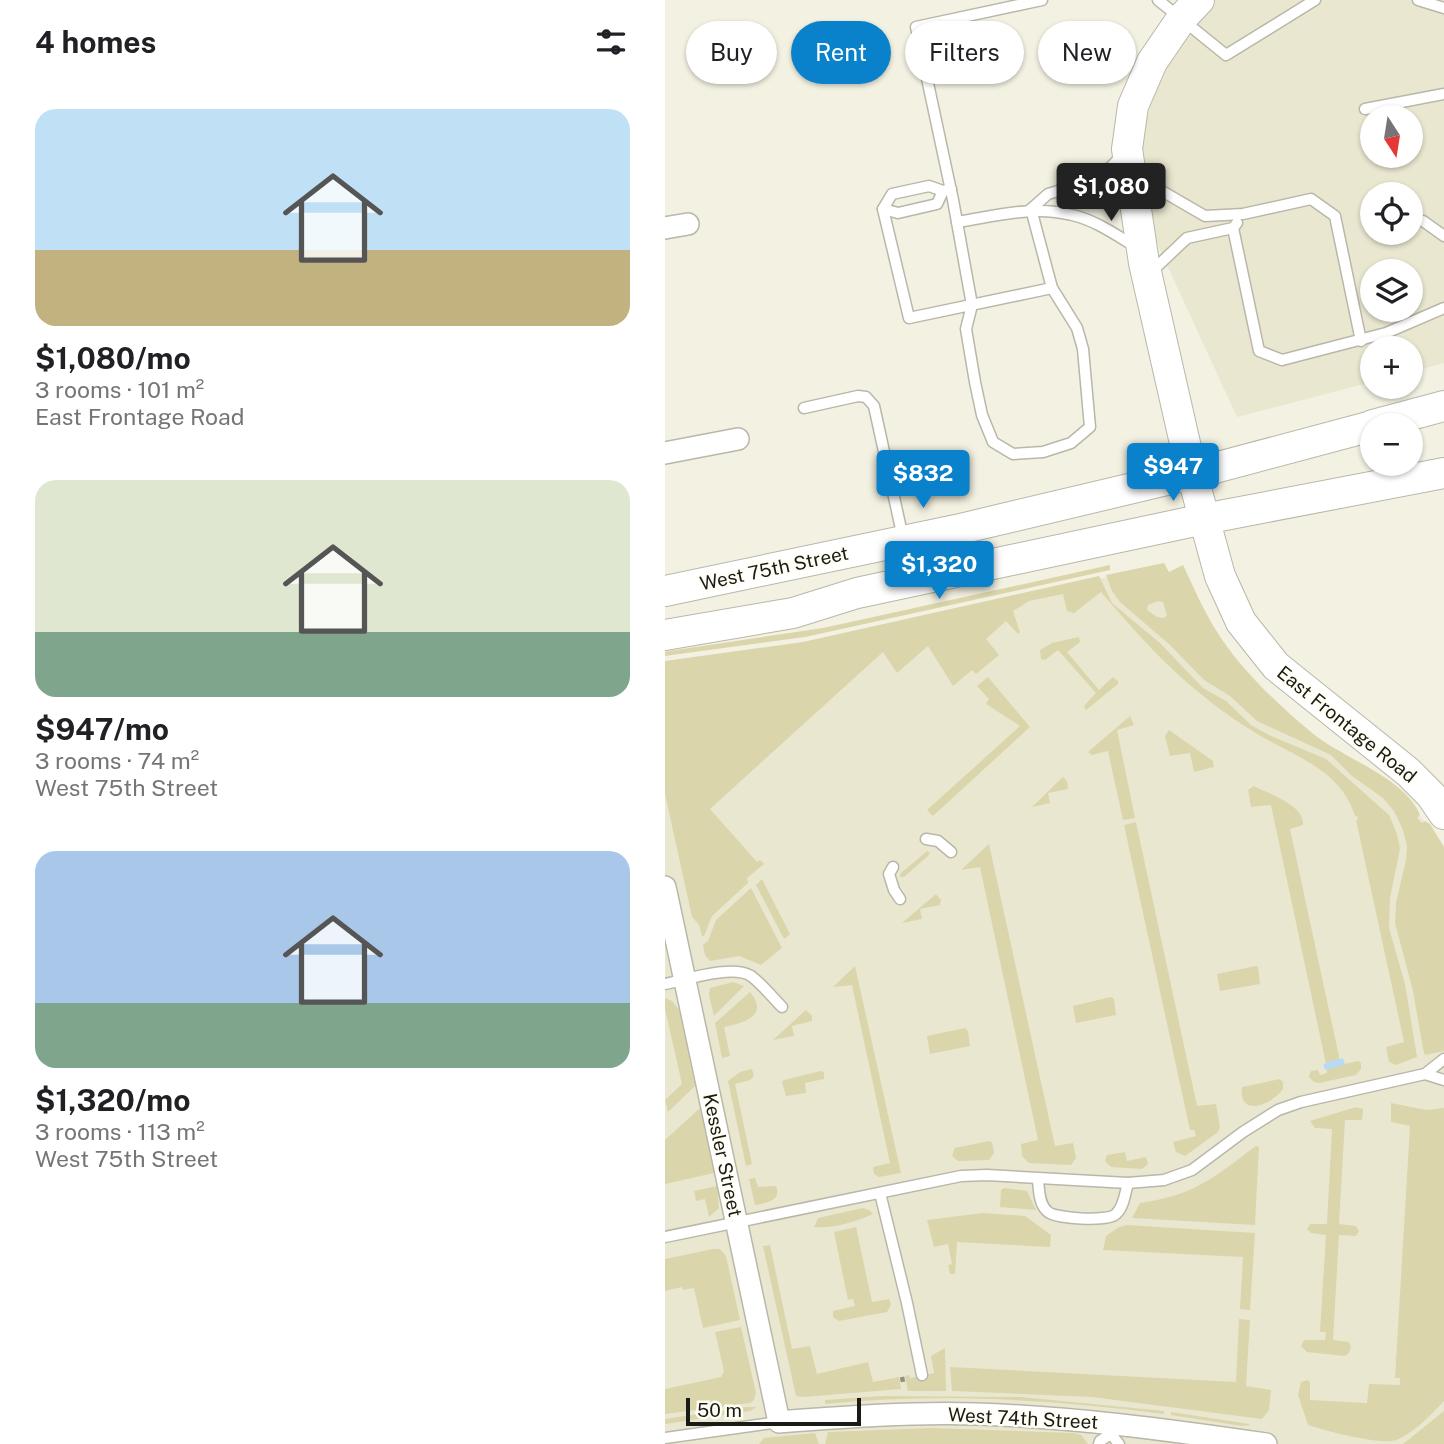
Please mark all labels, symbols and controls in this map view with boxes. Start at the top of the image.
chip: Buy [686,21,777,84]
chip: Rent [791,21,891,84]
chip: Filters [905,21,1024,84]
chip: New [1038,21,1136,84]
icon: filters [592,23,630,61]
text: 4 homes [35,24,156,60]
north arrow [1360,105,1423,168]
map controls [1360,105,1423,476]
icon: home [270,155,396,281]
pin: $1,080 [1054,164,1168,223]
text: $1,080 [1073,172,1149,199]
button: locate [1360,182,1423,245]
button: layers [1360,259,1423,322]
button: + [1360,336,1423,399]
text: $1,080/mo [35,340,191,376]
text: 3 rooms · 101 m² [35,376,204,403]
text: East Frontage Road [35,403,244,430]
button: − [1360,413,1423,476]
pin: $947 [1132,444,1214,503]
pin: $832 [882,450,964,510]
text: $947 [1143,452,1203,479]
text: $832 [893,459,953,486]
icon: home [270,526,396,652]
street label: West 75th Street [698,542,850,594]
pin: $1,320 [882,542,996,601]
text: $1,320 [901,550,977,577]
street label: East Frontage Road [1273,661,1421,787]
text: $947/mo [35,711,169,747]
text: 3 rooms · 74 m² [35,747,199,774]
text: West 75th Street [35,774,218,801]
icon: home [270,897,396,1023]
text: $1,320/mo [35,1082,190,1118]
street label: Kessler Street [699,1091,747,1219]
text: 3 rooms · 113 m² [35,1118,205,1145]
text: West 75th Street [35,1145,218,1172]
scale bar [686,1395,861,1427]
text: 50 m [697,1399,742,1421]
street label: West 74th Street [947,1403,1099,1433]

